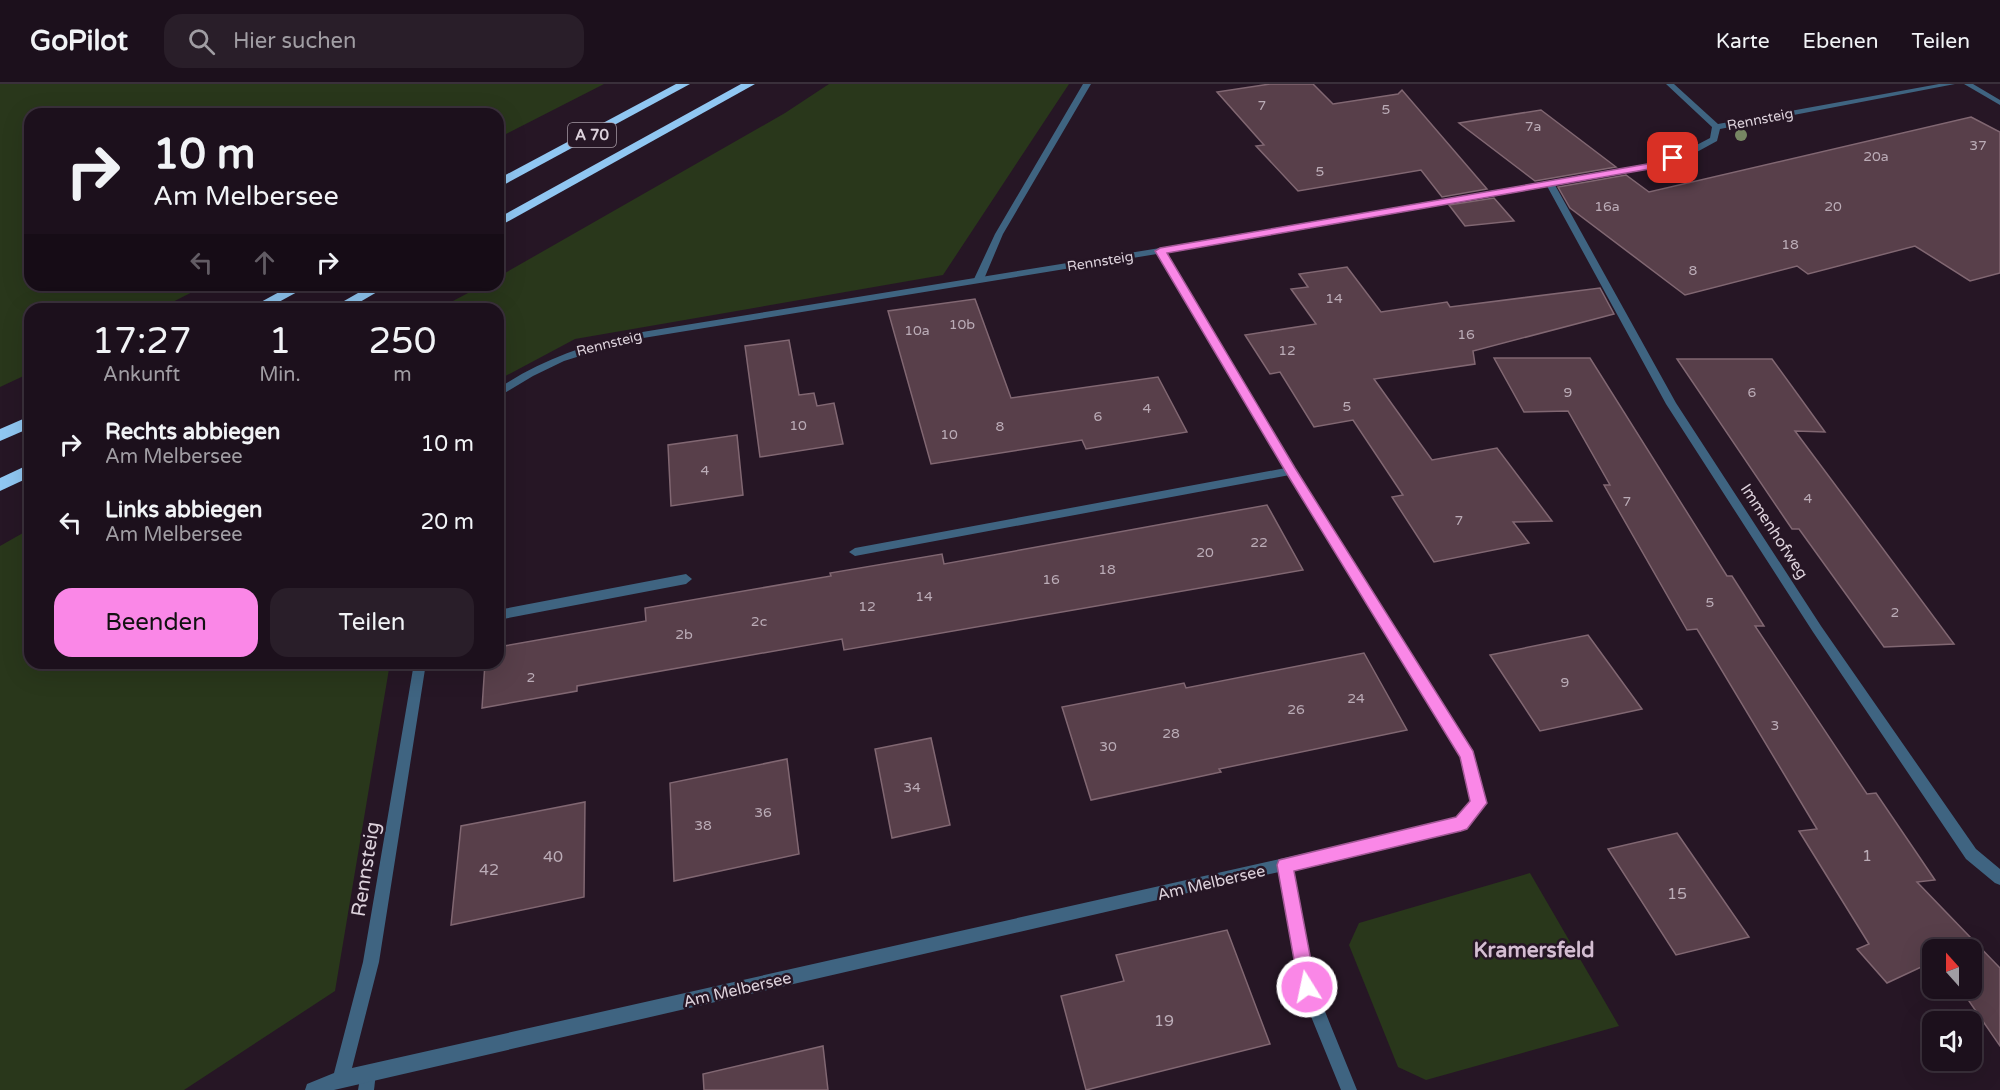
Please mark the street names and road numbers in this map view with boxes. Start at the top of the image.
street label: Rennsteig [1726,105,1795,134]
road number: A 70 [568,123,616,147]
street label: Rennsteig [1066,248,1135,275]
street label: Rennsteig [575,327,644,360]
street label: Immenhofweg [1736,480,1812,583]
street label: Rennsteig [347,820,385,918]
street label: Am Melbersee [1155,861,1267,905]
street label: Am Melbersee [681,968,793,1012]

